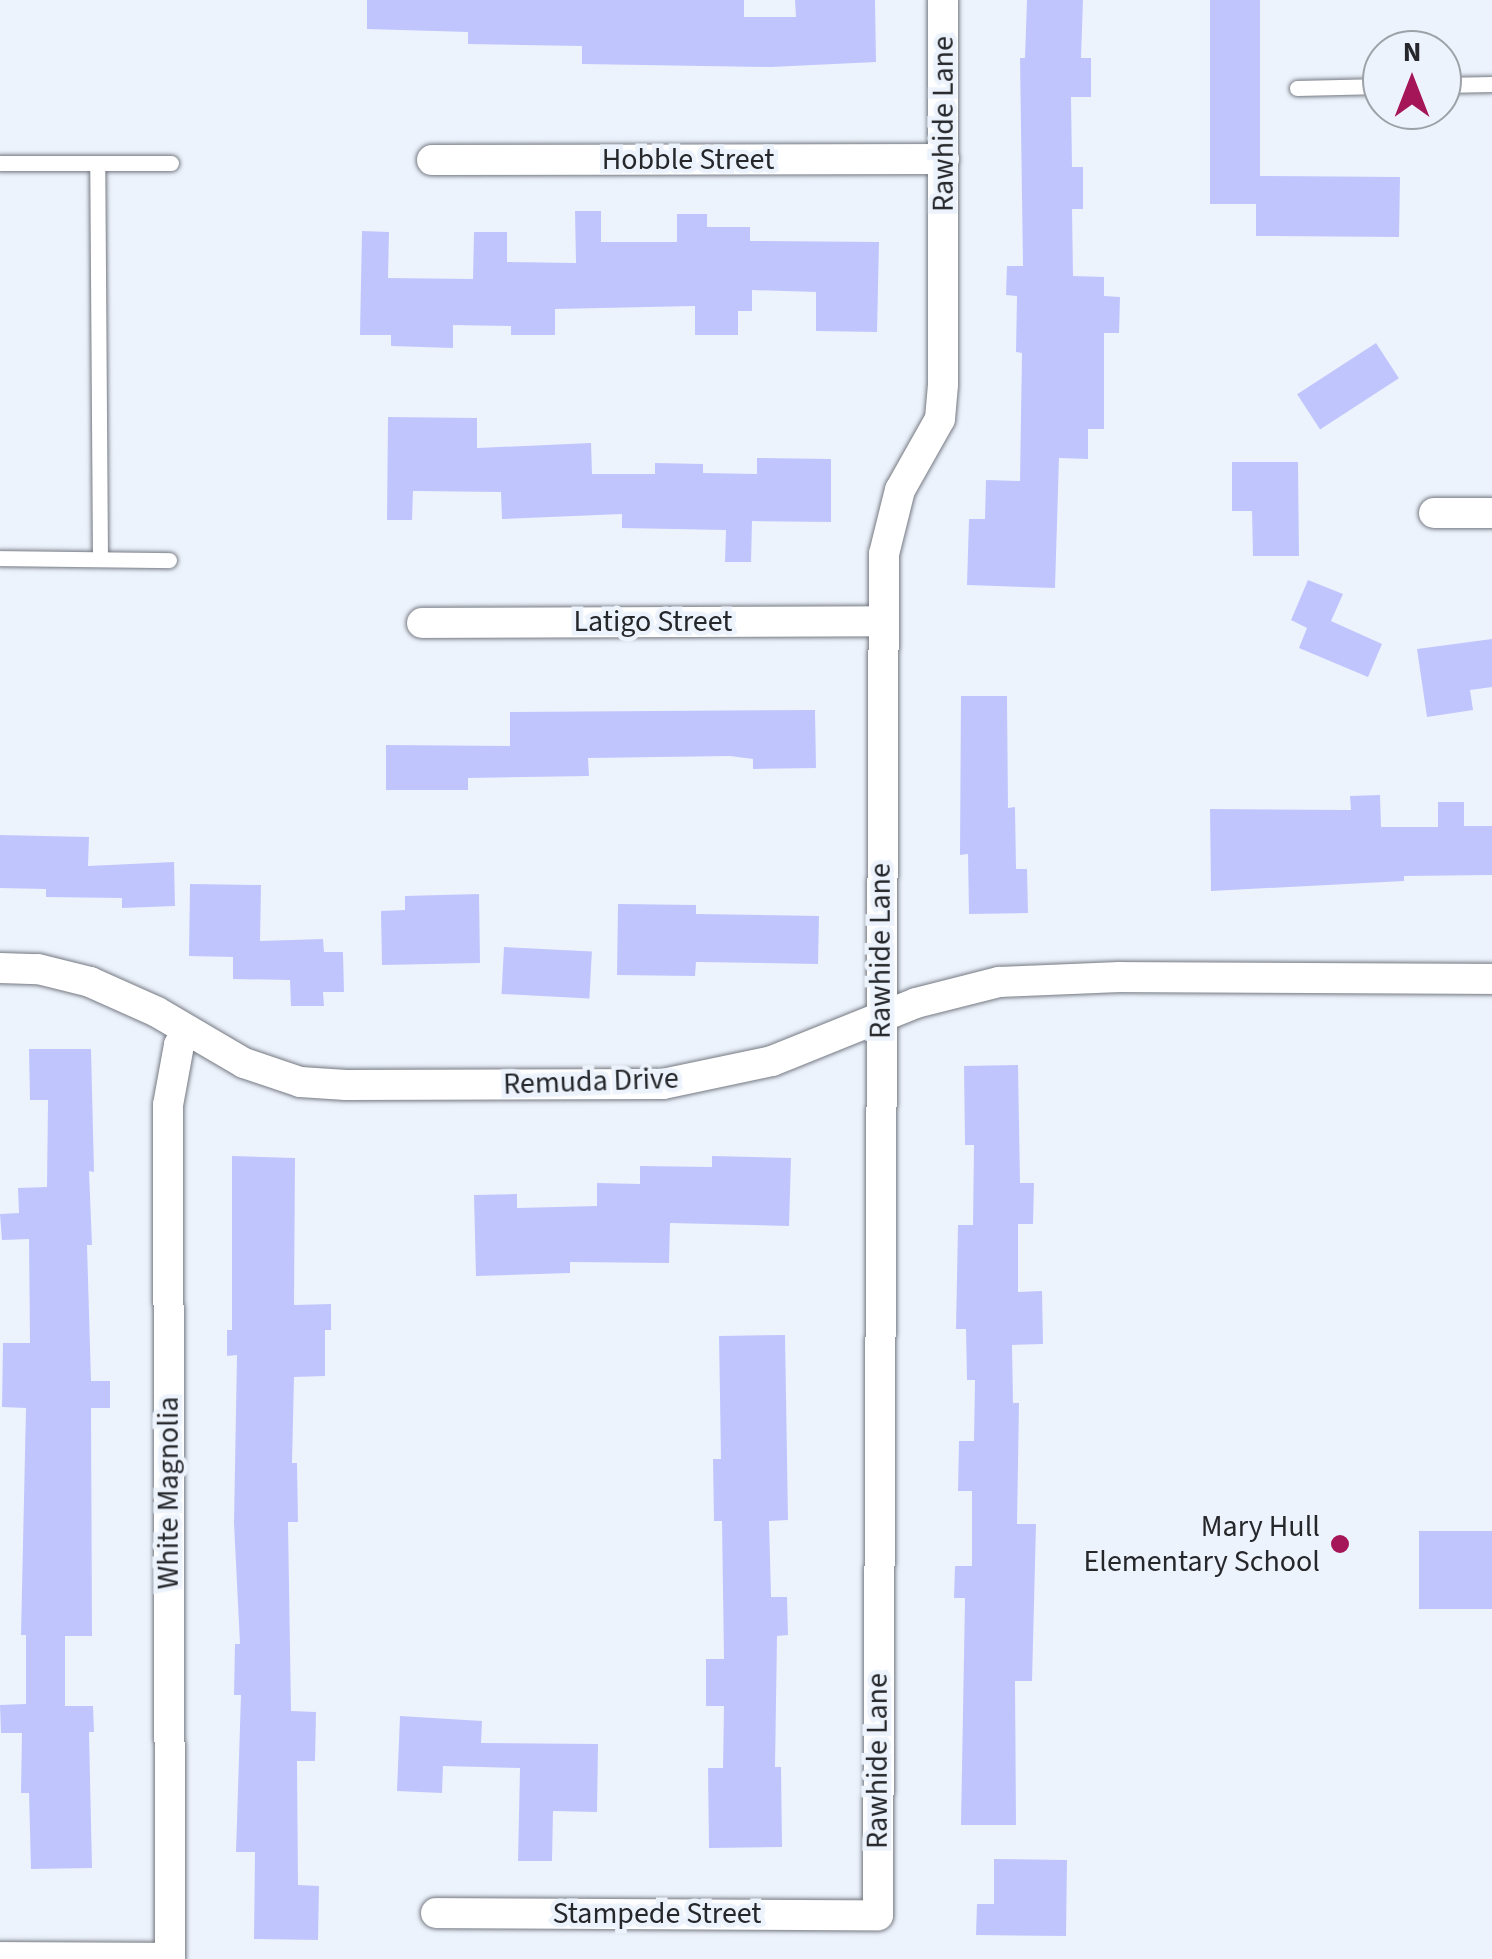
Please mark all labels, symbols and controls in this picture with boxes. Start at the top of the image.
north arrow [1362,30,1462,130]
text: N [1403,32,1421,72]
street label: Rawhide Lane [926,36,962,212]
street label: Hobble Street [602,142,774,178]
street label: Latigo Street [574,604,732,640]
street label: Rawhide Lane [863,863,899,1039]
street label: Remuda Drive [503,1061,679,1103]
street label: White Magnolia [151,1397,187,1589]
place label: Mary Hull Elementary School [1084,1509,1320,1580]
marker: Mary Hull Elementary School [1329,1533,1351,1555]
street label: Rawhide Lane [860,1673,896,1849]
street label: Stampede Street [552,1896,762,1932]

